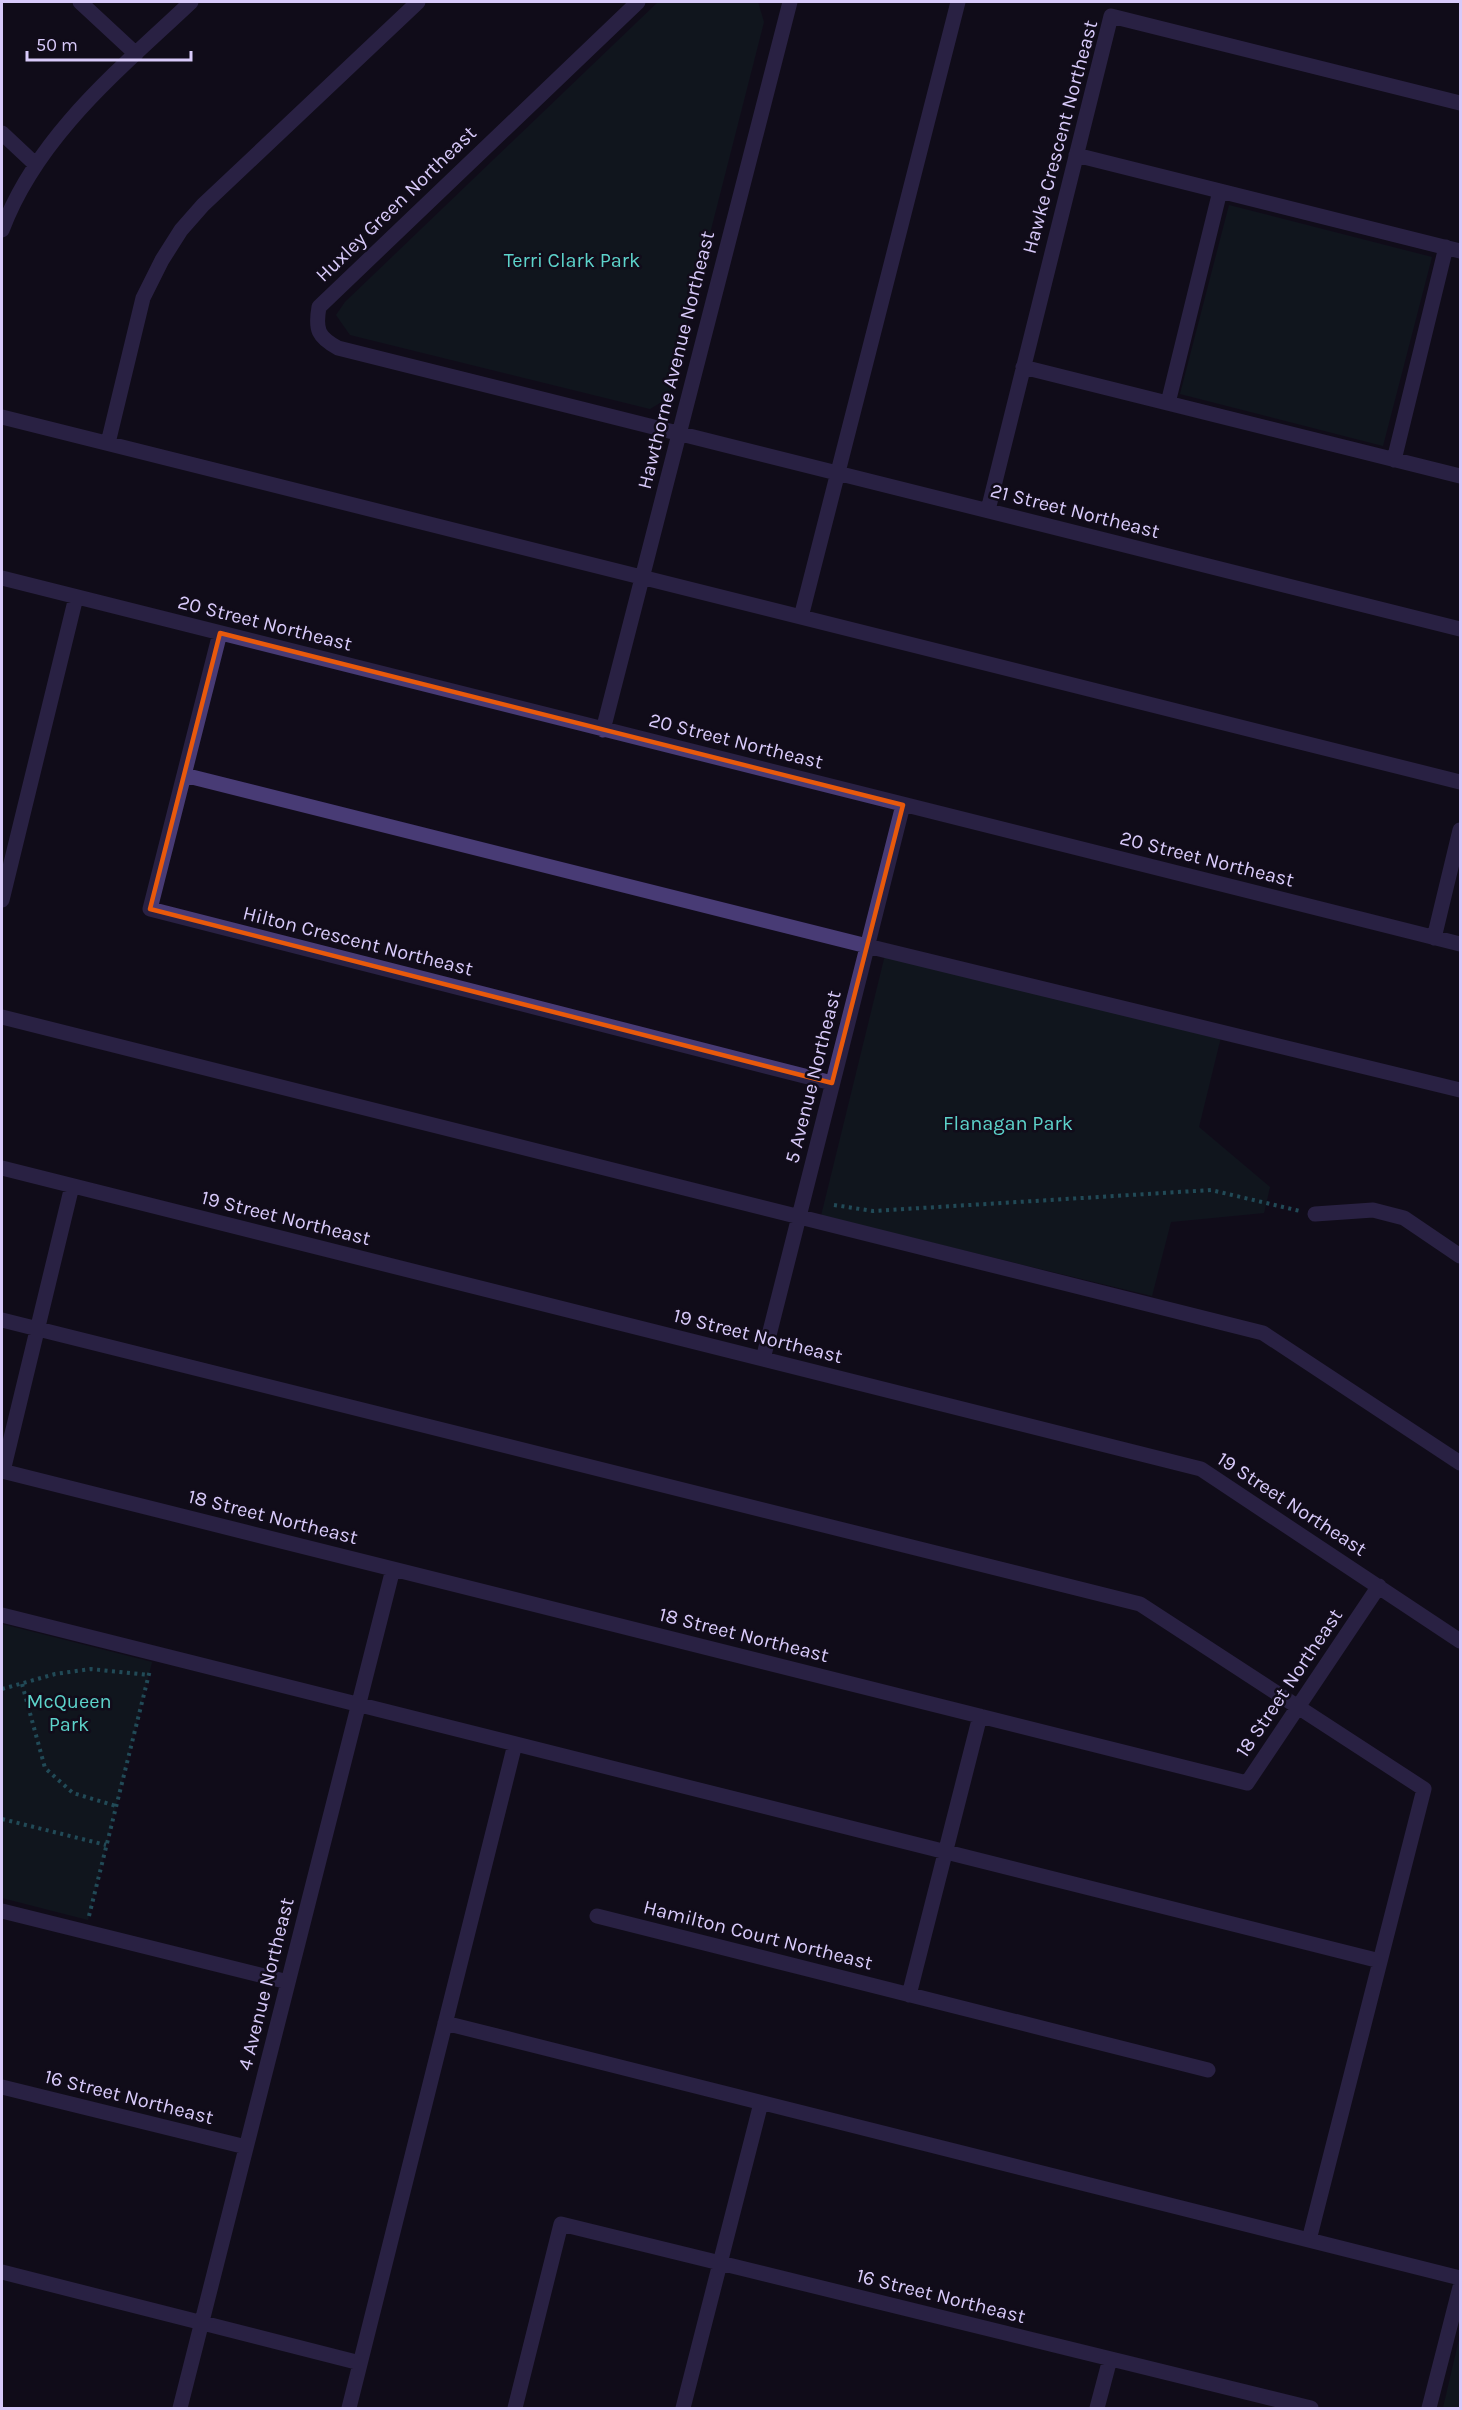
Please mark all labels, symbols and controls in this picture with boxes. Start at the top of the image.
street label: Hawke Crescent Northeast [1018,17,1102,256]
scale bar [27,24,190,62]
text: 50 m [36,34,78,56]
street label: Huxley Green Northeast [311,121,481,287]
street label: Hawthorne Avenue Northeast [633,228,719,491]
park label: Terri Clark Park [504,249,640,272]
street label: 21 Street Northeast [988,479,1162,543]
street label: 20 Street Northeast [176,590,355,656]
street label: 20 Street Northeast [647,708,826,774]
street label: 20 Street Northeast [1118,826,1297,892]
street label: Hilton Crescent Northeast [241,901,476,981]
street label: 5 Avenue Northeast [780,988,846,1166]
park label: Flanagan Park [943,1112,1073,1135]
street label: 19 Street Northeast [199,1186,373,1250]
street label: 19 Street Northeast [671,1304,845,1368]
street label: 19 Street Northeast [1213,1447,1371,1561]
street label: 18 Street Northeast [186,1485,361,1549]
street label: 18 Street Northeast [657,1603,832,1667]
street label: 18 Street Northeast [1231,1604,1347,1762]
park label: McQueen Park [26,1690,112,1736]
street label: 4 Avenue Northeast [233,1895,299,2073]
street label: Hamilton Court Northeast [641,1895,875,1975]
street label: 16 Street Northeast [42,2065,216,2129]
street label: 16 Street Northeast [854,2264,1028,2328]

